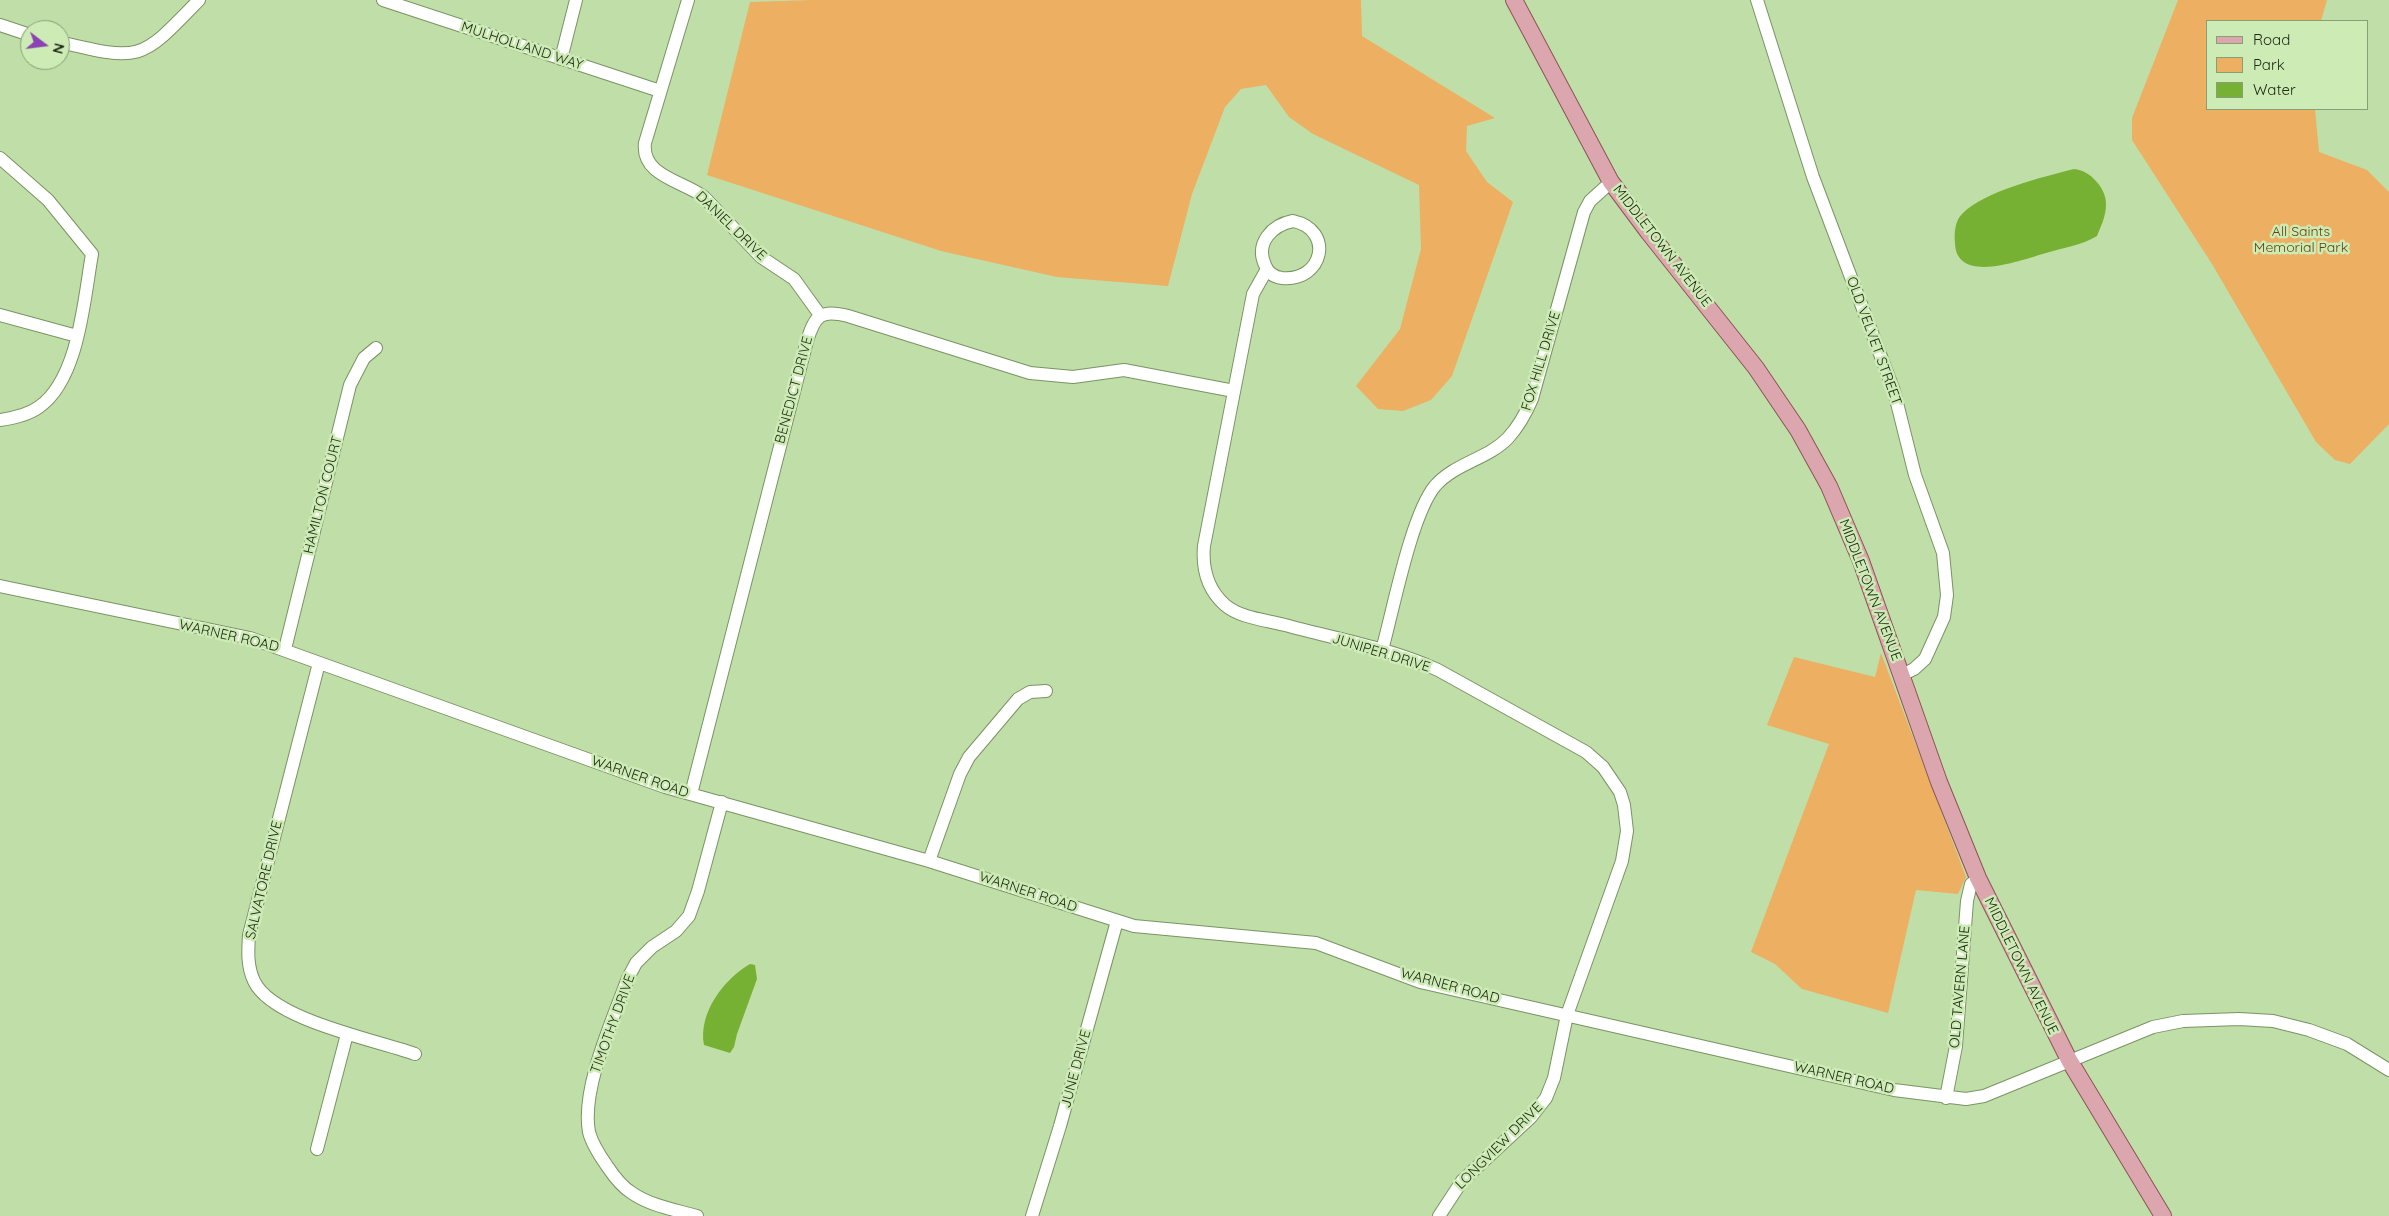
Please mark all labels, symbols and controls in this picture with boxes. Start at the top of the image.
street label: MULHOLLAND WAY [459,18,585,74]
north arrow [20,20,70,70]
legend [2206,20,2369,110]
text: Road [2253,30,2290,49]
text: N [48,41,69,56]
text: Park [2253,55,2285,74]
text: Water [2253,80,2296,99]
street label: MIDDLETOWN AVENUE [1609,182,1715,310]
street label: DANIEL DRIVE [692,188,770,264]
park label: All Saints Memorial Park [2254,224,2348,256]
street label: OLD VELVET STREET [1843,274,1905,408]
street label: FOX HILL DRIVE [1518,309,1564,413]
street label: BENEDICT DRIVE [772,335,816,445]
street label: HAMILTON COURT [300,434,346,556]
street label: MIDDLETOWN AVENUE [1835,517,1905,663]
street label: WARNER ROAD [177,616,281,656]
street label: JUNIPER DRIVE [1330,630,1432,676]
street label: WARNER ROAD [589,752,691,802]
street label: SALVATORE DRIVE [242,819,286,941]
street label: WARNER ROAD [977,868,1079,916]
street label: MIDDLETOWN AVENUE [1981,895,2061,1037]
street label: OLD TAVERN LANE [1946,925,1974,1049]
street label: WARNER ROAD [1399,965,1501,1007]
street label: TIMOTHY DRIVE [587,972,639,1076]
street label: JUNE DRIVE [1058,1028,1094,1110]
street label: WARNER ROAD [1792,1058,1896,1098]
street label: LONGVIEW DRIVE [1452,1099,1546,1193]

